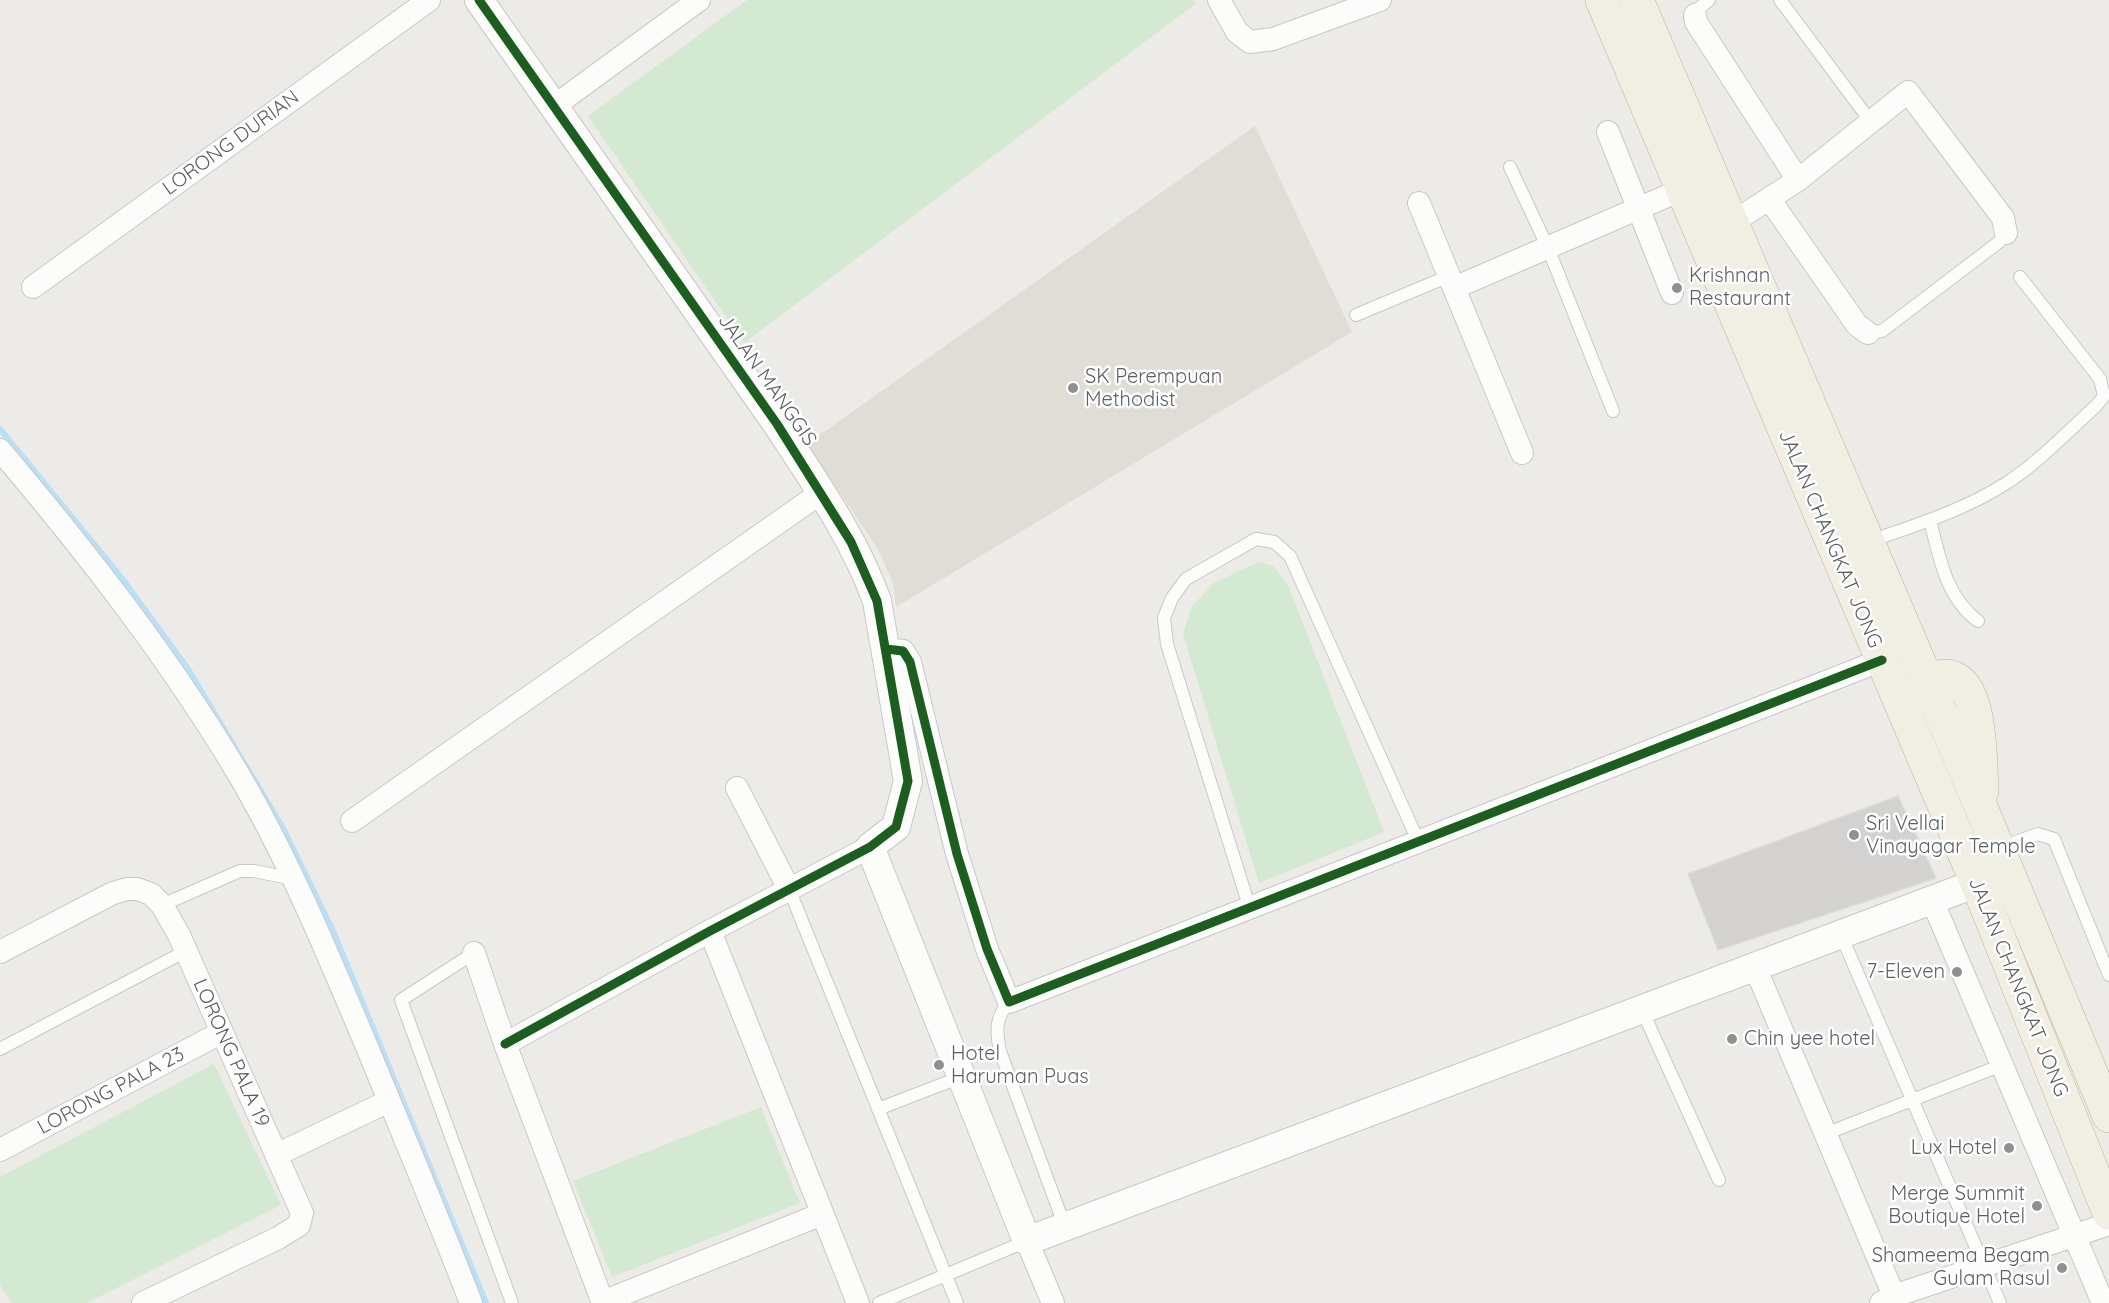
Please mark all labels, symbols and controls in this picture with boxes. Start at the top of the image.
street label: LORONG DURIAN [158,85,304,201]
place label: Krishnan Restaurant [1689,264,1791,311]
marker: Krishnan Restaurant [1670,281,1684,295]
street label: JALAN MANGGIS [713,309,821,451]
place label: SK Perempuan Methodist [1085,365,1222,412]
marker: SK Perempuan Methodist [1066,381,1080,395]
street label: JALAN CHANGKAT JONG [1773,426,1887,652]
place label: Sri Vellai Vinayagar Temple [1866,812,2035,859]
marker: Sri Vellai Vinayagar Temple [1847,828,1861,842]
street label: JALAN CHANGKAT JONG [1963,874,2073,1100]
place label: 7-Eleven [1867,960,1945,984]
marker: 7-Eleven [1950,965,1964,979]
street label: LORONG PALA 19 [188,975,274,1131]
place label: Chin yee hotel [1744,1027,1875,1051]
marker: Chin yee hotel [1725,1032,1739,1046]
street label: LORONG PALA 23 [33,1042,189,1140]
place label: Hotel Haruman Puas [951,1042,1089,1089]
marker: Hotel Haruman Puas [932,1058,946,1072]
place label: Lux Hotel [1911,1136,1997,1160]
marker: Lux Hotel [2002,1141,2016,1155]
place label: Merge Summit Boutique Hotel [1888,1182,2025,1229]
marker: Merge Summit Boutique Hotel [2030,1199,2044,1213]
place label: Shameema Begam Gulam Rasul [1872,1244,2050,1291]
marker: Shameema Begam Gulam Rasul [2055,1261,2069,1275]

